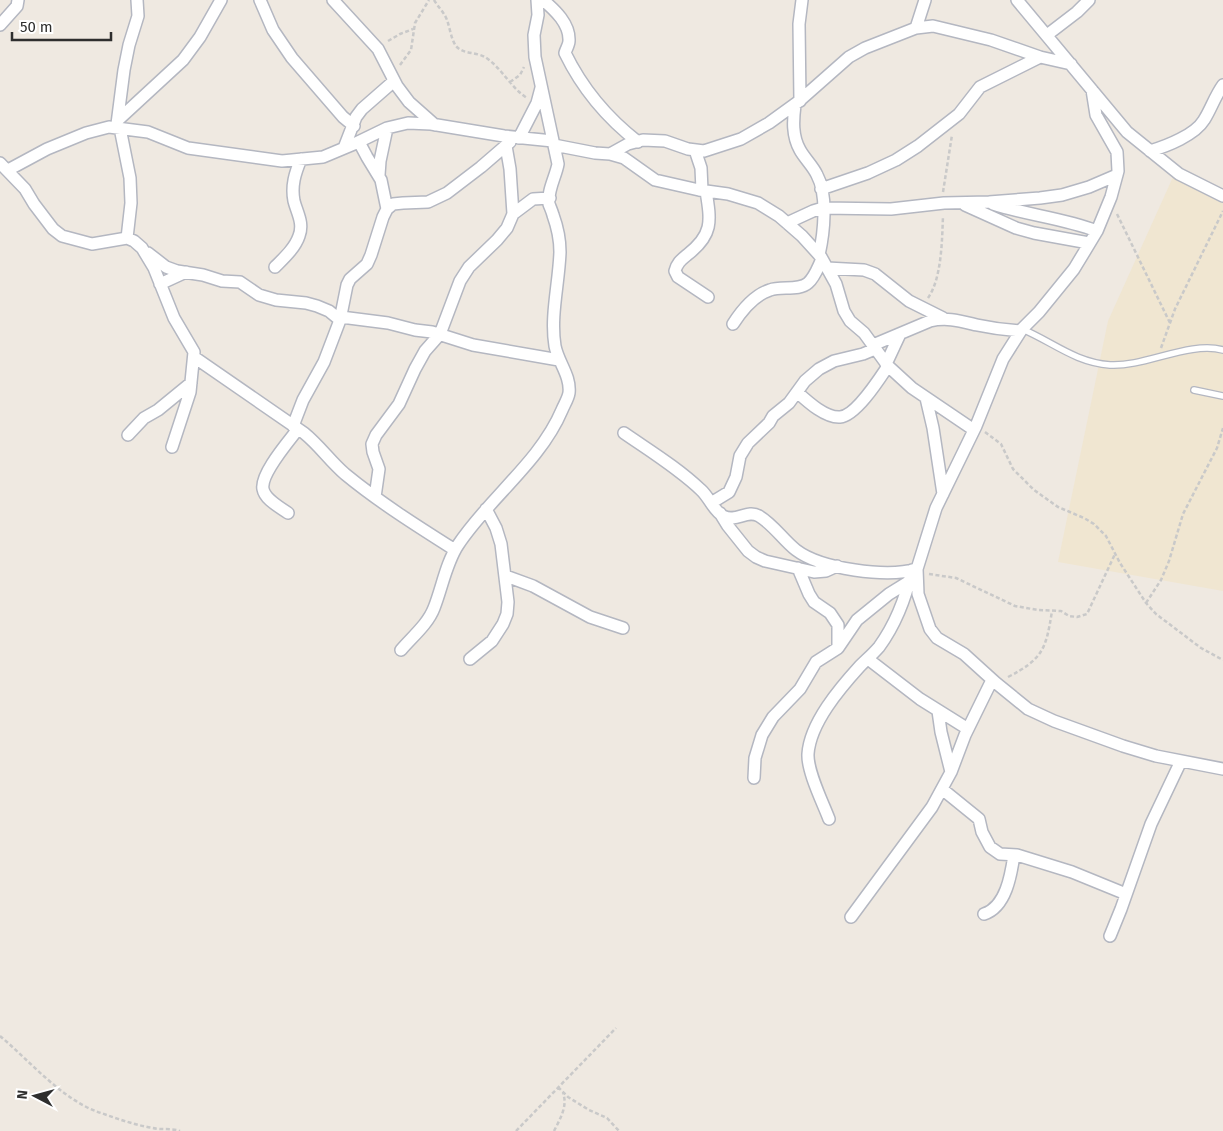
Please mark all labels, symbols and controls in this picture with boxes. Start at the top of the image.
scale bar [12,10,111,42]
text: 50 m [20,18,53,36]
north arrow [10,1071,60,1121]
text: N [14,1089,32,1100]

